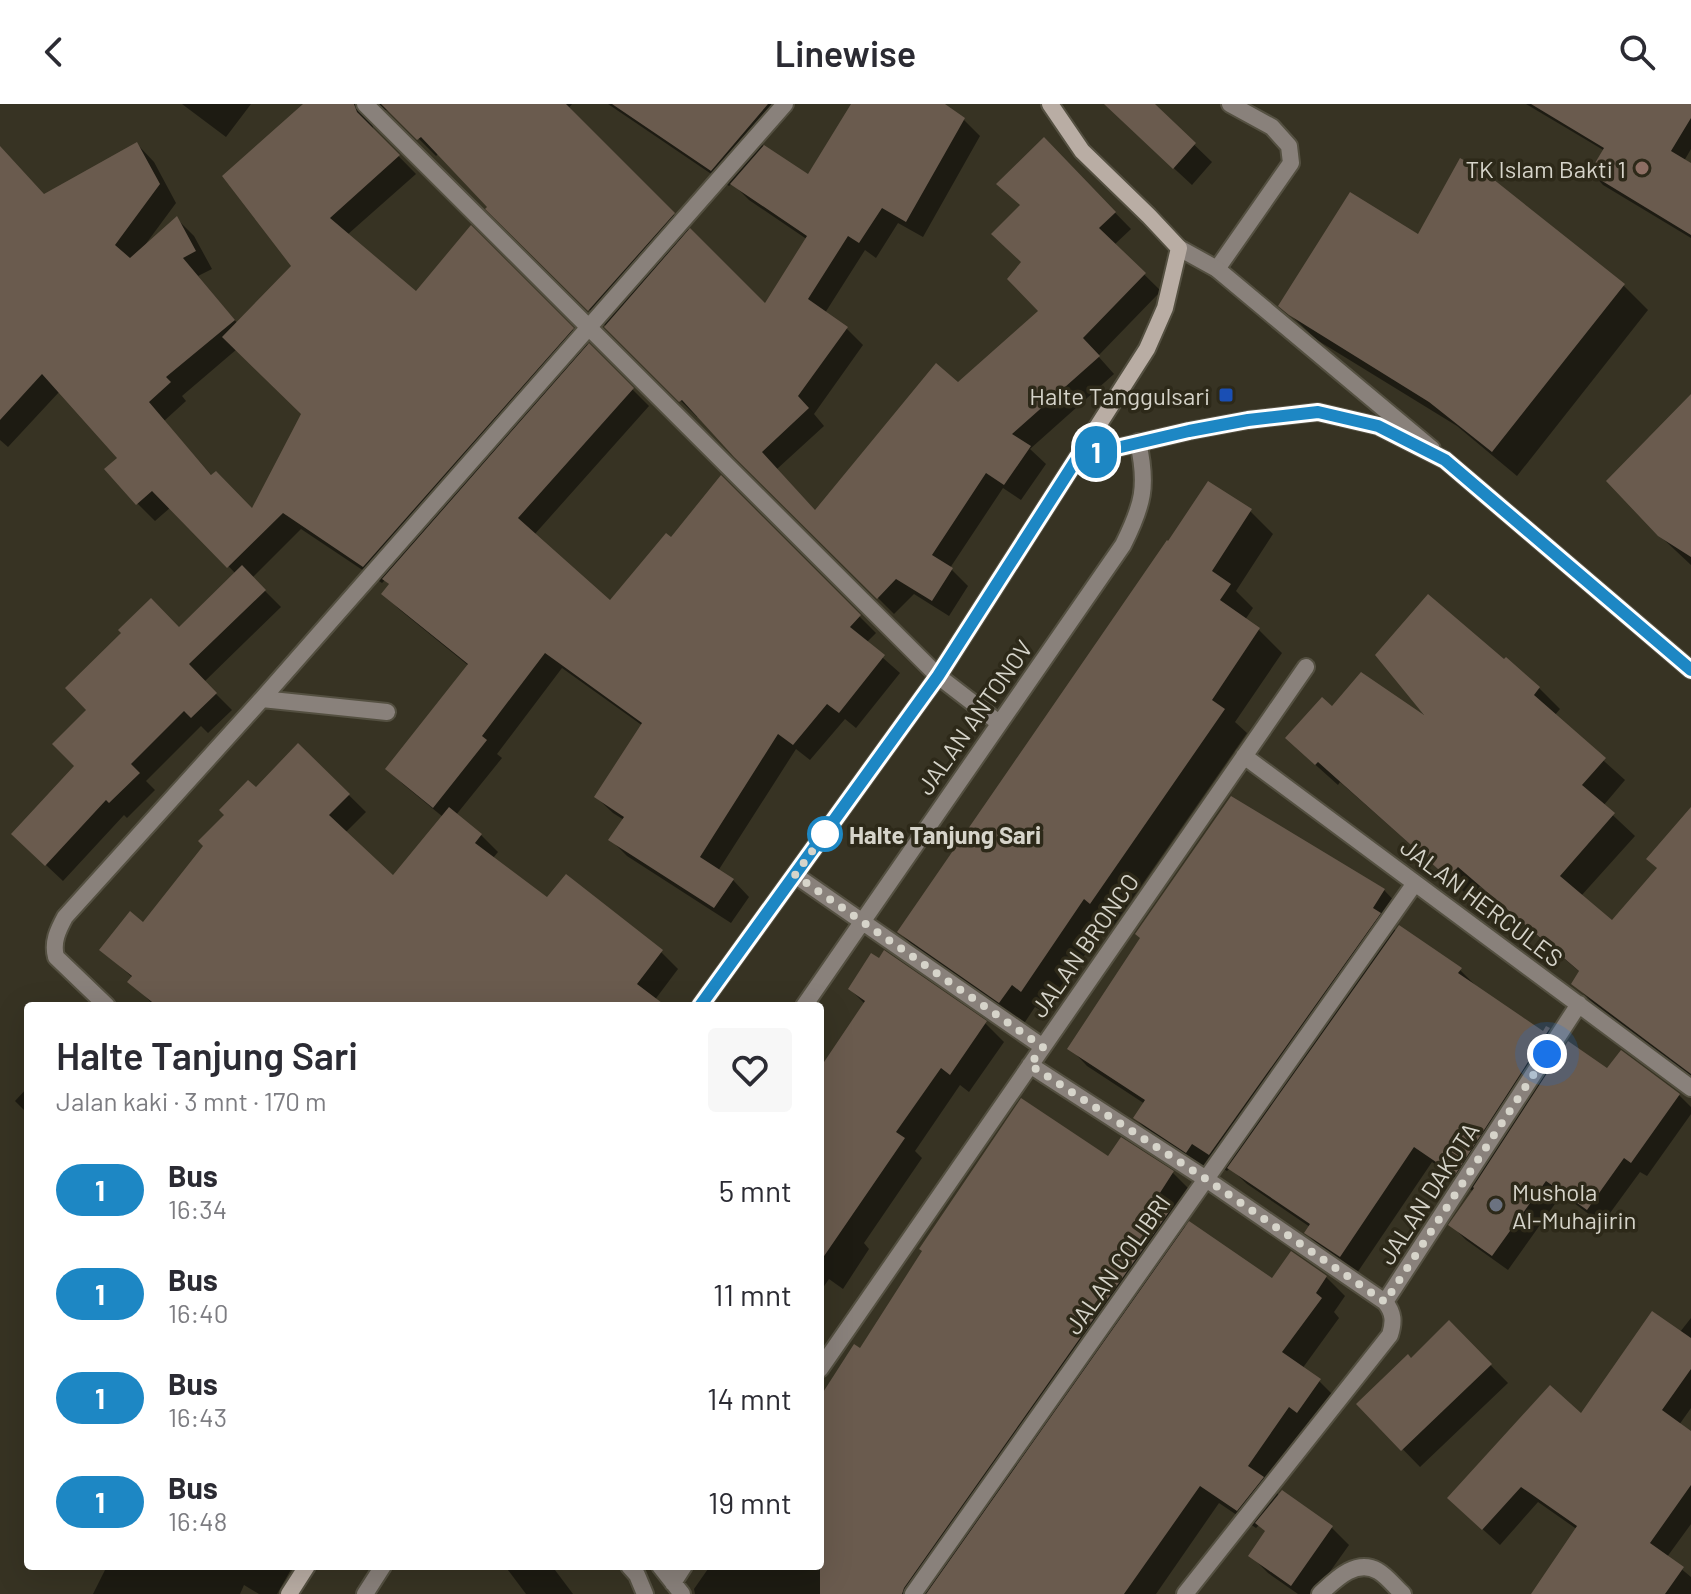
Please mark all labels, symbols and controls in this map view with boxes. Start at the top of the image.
icon: back [32,30,76,74]
icon: search [1615,30,1659,74]
text: Linewise [775,31,916,74]
place label: TK Islam Bakti 1 [1465,154,1626,183]
marker: TK Islam Bakti 1 [1633,159,1651,177]
place label: Halte Tanggulsari [1029,381,1210,410]
marker: Halte Tanggulsari [1217,386,1235,404]
line badge: 1 [1070,426,1122,478]
text: 1 [1091,435,1101,469]
street label: JALAN ANTONOV [910,634,1038,800]
marker: Halte Tanjung Sari [808,817,842,851]
place label: Halte Tanjung Sari [849,820,1041,849]
street label: JALAN HERCULES [1395,832,1569,972]
street label: JALAN BRONCO [1024,868,1144,1022]
button: heart [708,1028,792,1112]
text: Halte Tanjung Sari [56,1032,358,1078]
your location [1527,1034,1567,1074]
text: Jalan kaki · 3 mnt · 170 m [56,1085,327,1116]
street label: JALAN DAKOTA [1371,1117,1485,1269]
text: Bus [168,1157,218,1193]
text: 5 mnt [719,1172,792,1208]
text: 1 [95,1173,105,1207]
place label: Mushola Al-Muhajirin [1512,1177,1637,1234]
street label: JALAN COLIBRI [1058,1189,1176,1339]
text: 16:34 [168,1193,227,1224]
marker: Mushola Al-Muhajirin [1487,1196,1505,1214]
text: Bus [168,1261,218,1297]
text: 11 mnt [713,1276,792,1312]
text: 1 [95,1277,105,1311]
text: 16:40 [168,1297,228,1328]
text: Bus [168,1365,218,1401]
text: 14 mnt [707,1380,792,1416]
text: 1 [95,1381,105,1415]
text: 16:43 [168,1401,227,1432]
text: Bus [168,1469,218,1505]
text: 19 mnt [708,1484,792,1520]
text: 1 [95,1485,105,1519]
text: 16:48 [168,1505,227,1536]

